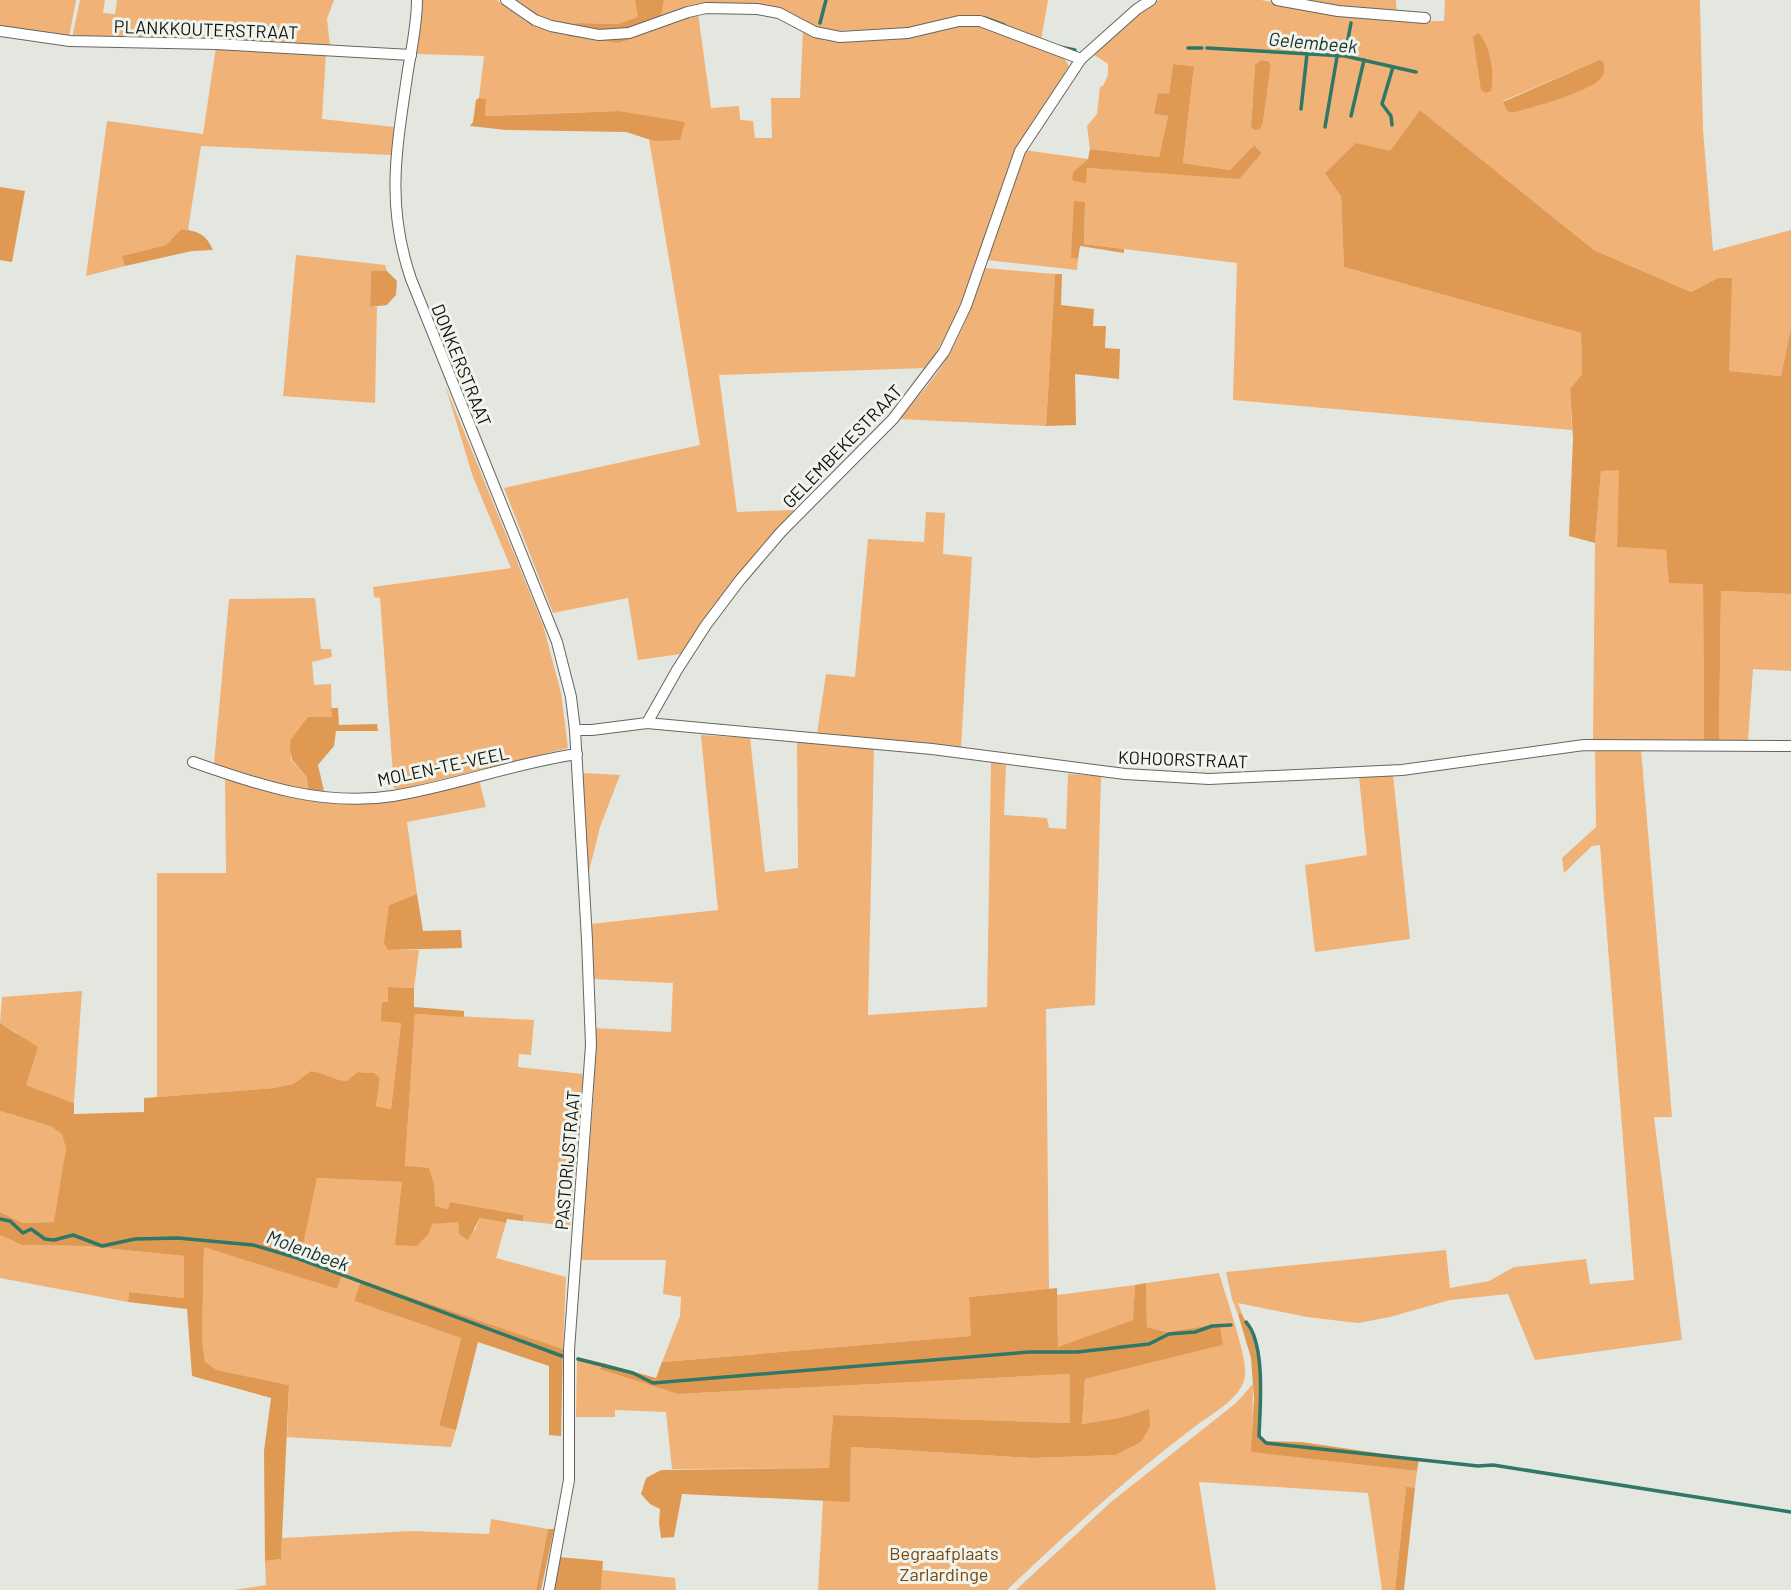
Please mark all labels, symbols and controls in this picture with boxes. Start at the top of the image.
street label: PLANKKOUTERSTRAAT [113,15,299,43]
water label: Gelembeek [1268,27,1359,57]
street label: DONKERSTRAAT [427,300,497,430]
street label: GELEMBEKESTRAAT [777,380,907,512]
street label: MOLEN-TE-VEEL [375,741,511,791]
street label: KOHOORSTRAAT [1118,746,1248,772]
street label: PASTORIJSTRAAT [550,1089,584,1231]
water label: Molenbeek [264,1224,353,1276]
park label: Begraafplaats Zarlardinge [889,1542,999,1585]

